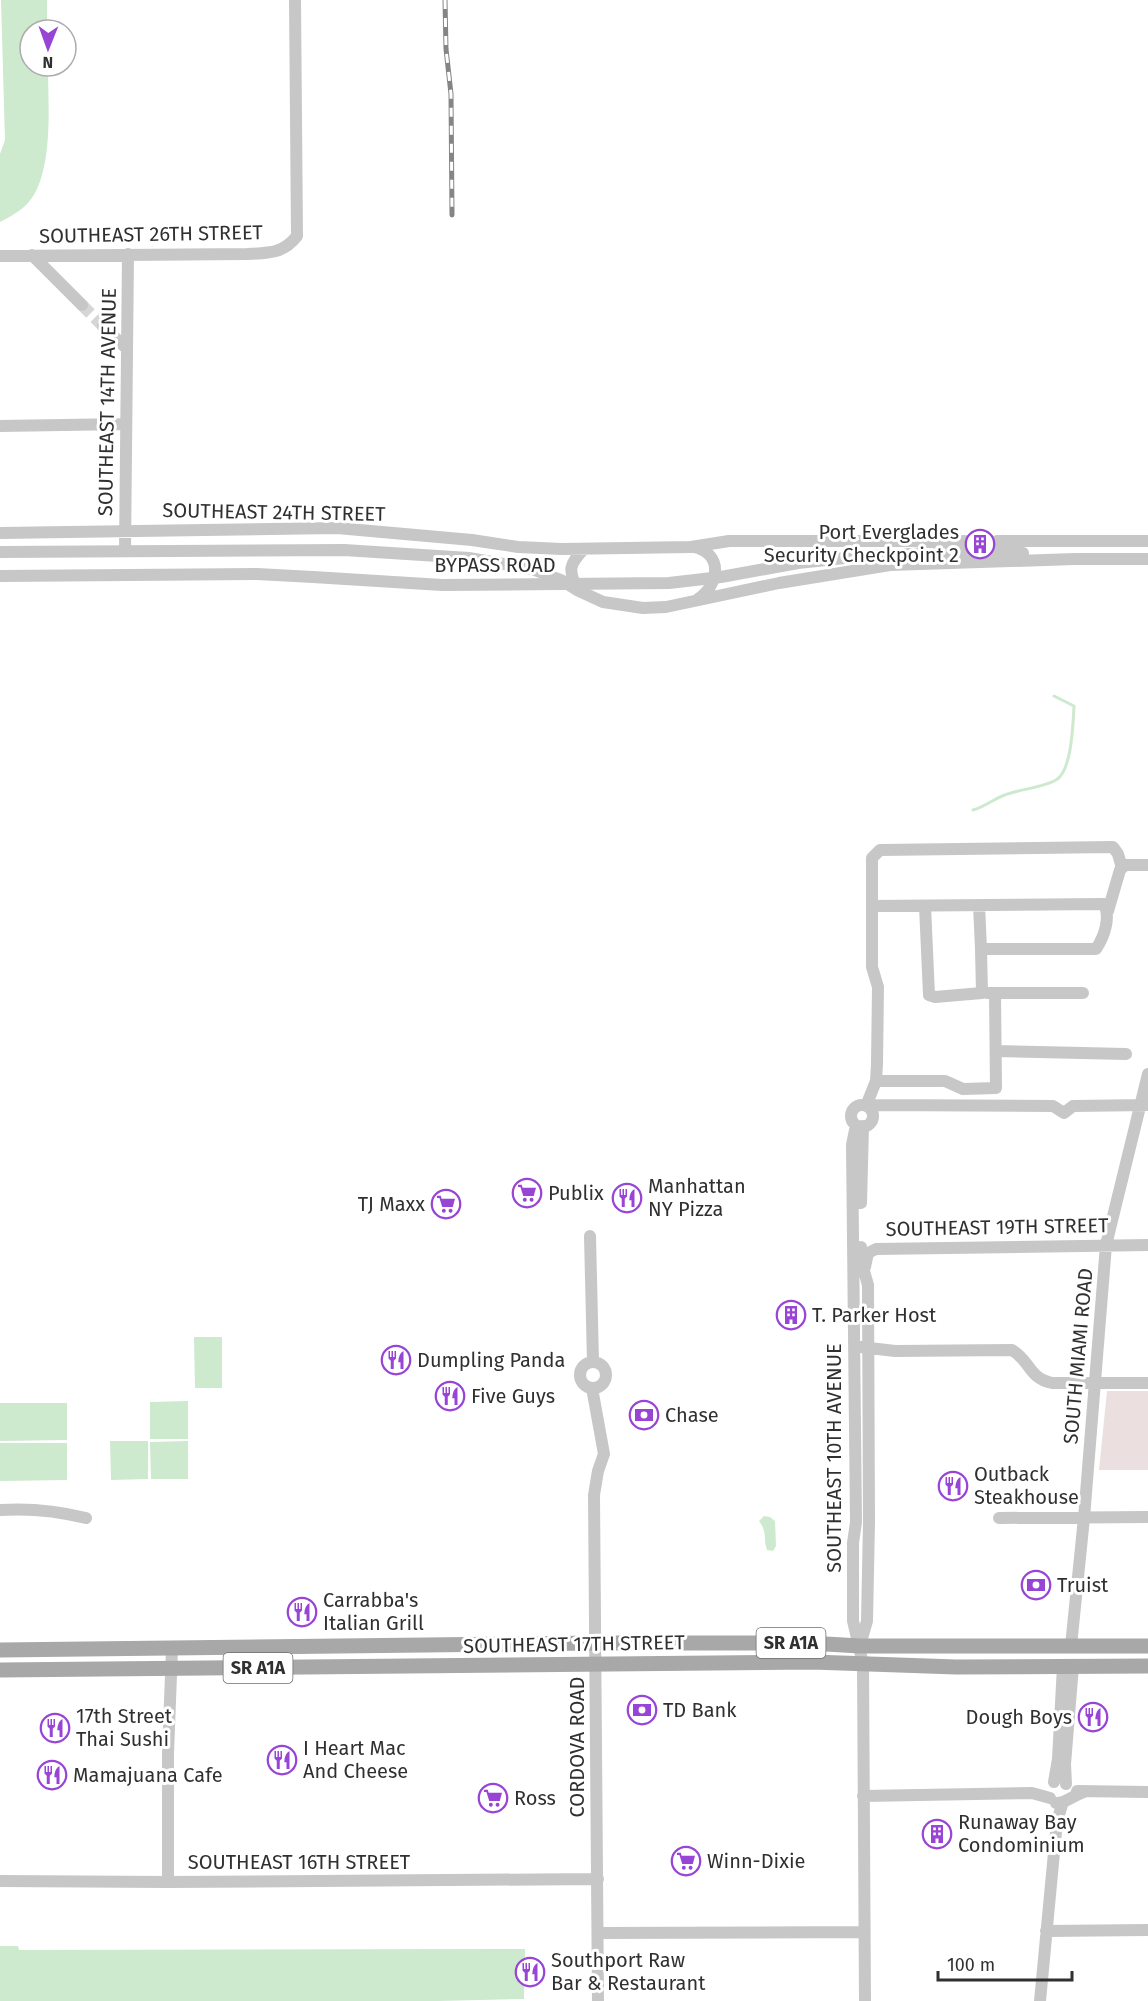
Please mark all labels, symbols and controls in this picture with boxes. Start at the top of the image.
north arrow [18,18,78,78]
text: N [42,53,53,72]
street label: SOUTHEAST 26TH STREET [39,220,264,248]
street label: SOUTHEAST 14TH AVENUE [93,288,121,516]
street label: SOUTHEAST 24TH STREET [162,498,386,526]
place label: Port Everglades Security Checkpoint 2 [764,520,959,567]
building icon: Port Everglades Security Checkpoint 2 [964,528,996,560]
street label: BYPASS ROAD [434,553,556,577]
place label: Manhattan NY Pizza [648,1174,746,1221]
supermarket icon: Publix [511,1177,543,1209]
place label: Publix [548,1181,604,1205]
restaurant icon: Manhattan NY Pizza [611,1182,643,1214]
supermarket icon: TJ Maxx [430,1188,462,1220]
place label: TJ Maxx [358,1192,425,1216]
street label: SOUTHEAST 19TH STREET [885,1213,1109,1241]
street label: SOUTH MIAMI ROAD [1058,1267,1098,1445]
building icon: T. Parker Host [775,1299,807,1331]
place label: T. Parker Host [812,1303,937,1327]
street label: SOUTHEAST 10TH AVENUE [822,1343,846,1573]
restaurant icon: Dumpling Panda [380,1344,412,1376]
place label: Dumpling Panda [417,1348,565,1372]
restaurant icon: Five Guys [434,1380,466,1412]
place label: Five Guys [471,1384,555,1408]
bank icon: Chase [628,1399,660,1431]
place label: Chase [665,1403,719,1427]
place label: Outback Steakhouse [974,1462,1079,1509]
restaurant icon: Outback Steakhouse [937,1470,969,1502]
bank icon: Truist [1020,1569,1052,1601]
place label: Truist [1057,1573,1109,1597]
place label: Carrabba's Italian Grill [323,1588,424,1635]
restaurant icon: Carrabba's Italian Grill [286,1596,318,1628]
road number: SR A1A [756,1628,826,1658]
street label: SOUTHEAST 17TH STREET [463,1630,686,1658]
road number: SR A1A [224,1653,292,1683]
street label: CORDOVA ROAD [565,1677,589,1817]
bank icon: TD Bank [626,1694,658,1726]
place label: TD Bank [663,1698,737,1722]
restaurant icon: Dough Boys [1077,1701,1109,1733]
place label: 17th Street Thai Sushi [76,1704,173,1751]
place label: Dough Boys [966,1705,1072,1729]
restaurant icon: 17th Street Thai Sushi [39,1712,71,1744]
place label: I Heart Mac And Cheese [303,1736,408,1783]
restaurant icon: I Heart Mac And Cheese [266,1744,298,1776]
restaurant icon: Mamajuana Cafe [36,1759,68,1791]
place label: Mamajuana Cafe [73,1763,223,1787]
supermarket icon: Ross [477,1782,509,1814]
place label: Ross [514,1786,556,1810]
place label: Runaway Bay Condominium [958,1810,1085,1857]
building icon: Runaway Bay Condominium [921,1818,953,1850]
supermarket icon: Winn-Dixie [670,1845,702,1877]
place label: Winn-Dixie [707,1849,805,1873]
street label: SOUTHEAST 16TH STREET [188,1850,411,1874]
scale bar [938,1944,1072,1982]
place label: Southport Raw Bar & Restaurant [551,1948,706,1995]
text: 100 m [947,1954,995,1976]
restaurant icon: Southport Raw Bar & Restaurant [514,1956,546,1988]

